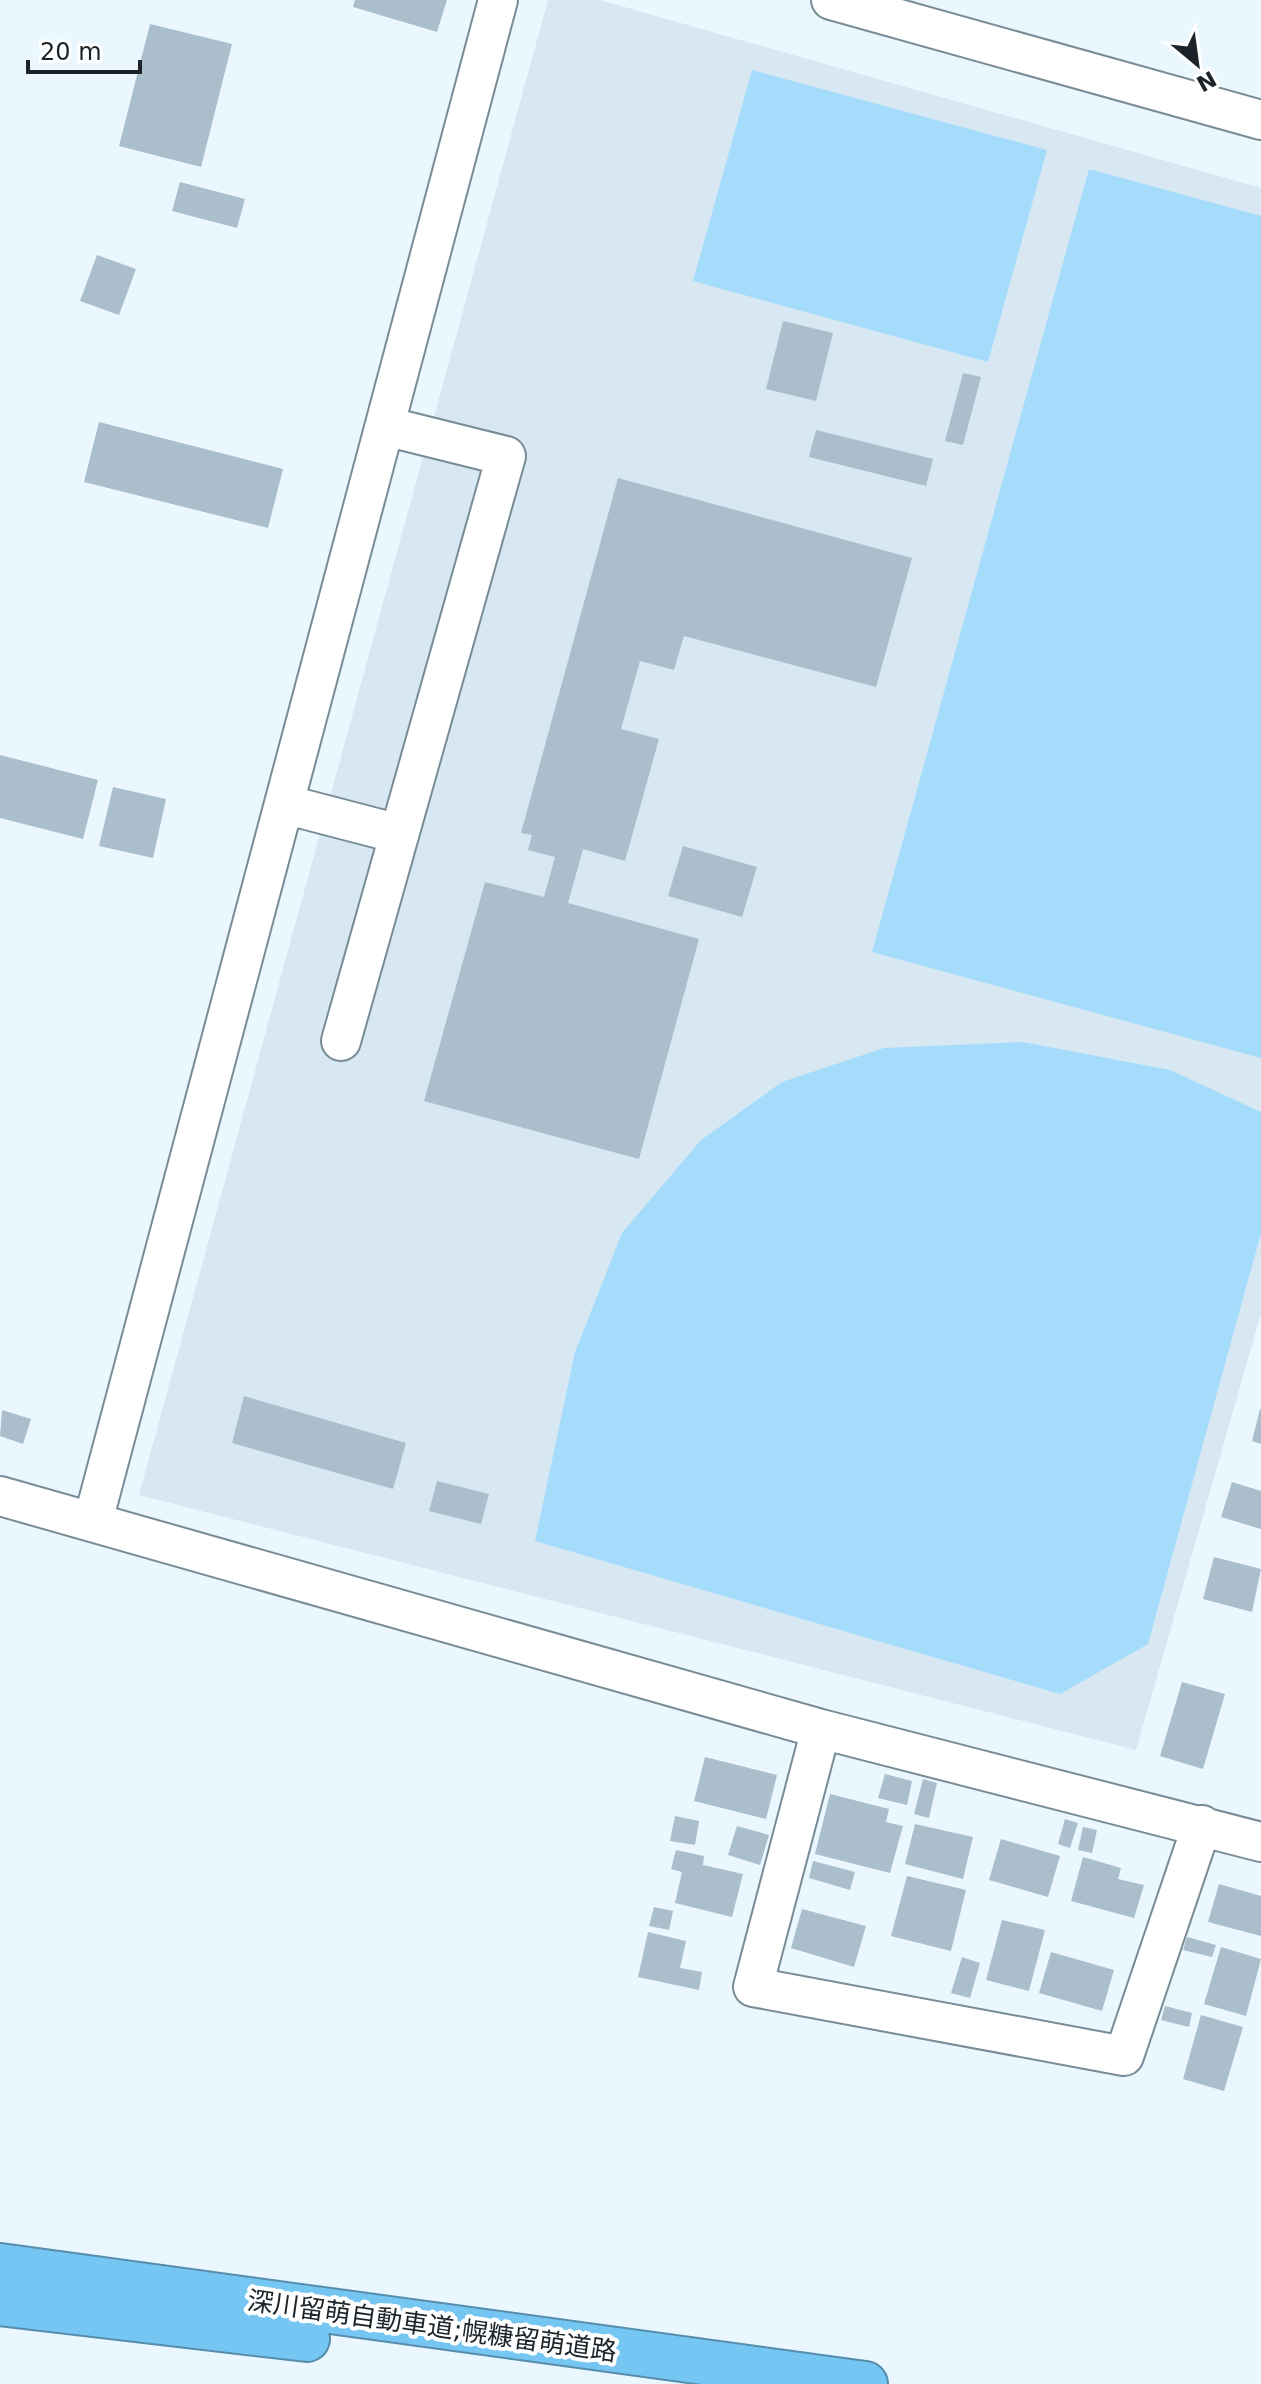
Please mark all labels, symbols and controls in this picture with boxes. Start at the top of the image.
scale bar [28,24,140,74]
north arrow [1157,24,1237,104]
text: 20 m [40,38,102,66]
text: N [1192,66,1221,96]
street label: 深川留萌自動車道;幌糠留萌道路 [245,2285,619,2367]

